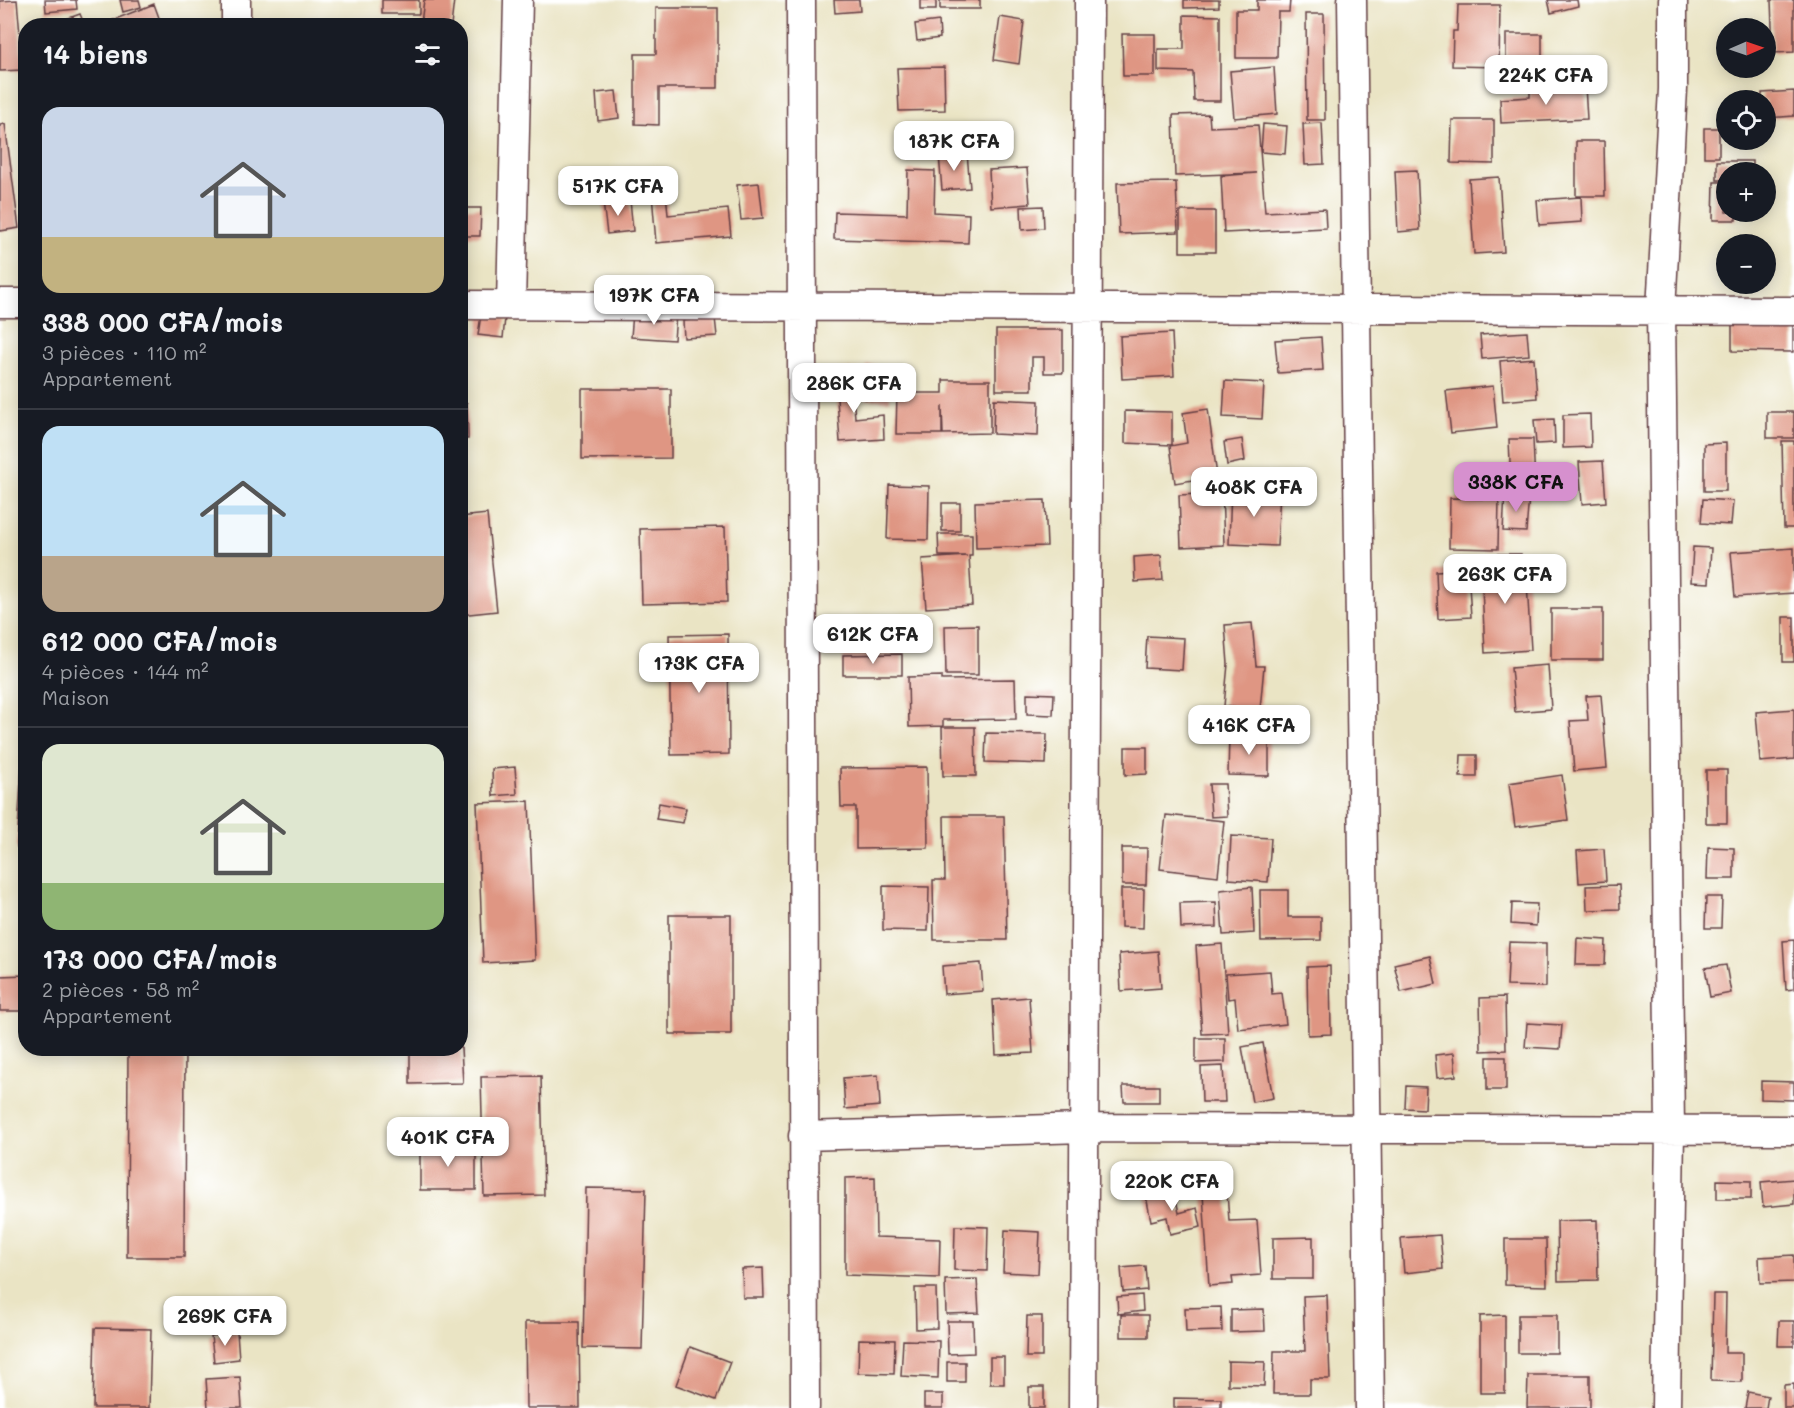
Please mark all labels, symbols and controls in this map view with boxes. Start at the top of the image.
north arrow [1716,18,1776,78]
map controls [1716,18,1776,294]
text: 14 biens [42,37,148,71]
icon: filters [411,38,444,71]
pin: 224K CFA [1484,55,1608,106]
text: 224K CFA [1499,61,1594,87]
button: locate [1716,90,1776,150]
pin: 187K CFA [892,121,1016,172]
text: 187K CFA [908,127,1000,153]
icon: home [189,146,297,254]
button: + [1716,162,1776,222]
pin: 517K CFA [556,166,680,217]
text: 517K CFA [572,172,664,198]
button: − [1716,234,1776,294]
pin: 197K CFA [592,275,716,326]
text: 197K CFA [608,281,700,307]
text: 338 000 CFA/mois [42,305,283,339]
text: 3 pièces · 110 m² [42,339,206,365]
pin: 286K CFA [792,363,916,414]
text: Appartement [42,365,172,391]
text: 286K CFA [806,369,902,395]
pin: 338K CFA [1454,462,1578,513]
icon: home [189,465,297,573]
pin: 408K CFA [1192,467,1316,518]
text: 338K CFA [1468,468,1564,494]
text: 408K CFA [1205,473,1303,499]
pin: 263K CFA [1443,554,1567,605]
text: 263K CFA [1457,560,1553,586]
pin: 612K CFA [811,614,935,665]
text: 612K CFA [827,620,919,646]
text: 612 000 CFA/mois [42,624,278,658]
pin: 173K CFA [637,643,761,694]
text: 173K CFA [653,649,745,675]
text: 4 pièces · 144 m² [42,658,209,684]
text: Maison [42,684,109,710]
pin: 416K CFA [1187,705,1311,756]
text: 416K CFA [1202,711,1296,737]
icon: home [189,783,297,891]
text: 173 000 CFA/mois [42,942,277,976]
text: 2 pièces · 58 m² [42,976,199,1002]
text: Appartement [42,1002,172,1028]
pin: 401K CFA [386,1117,510,1168]
text: 401K CFA [401,1123,495,1149]
pin: 220K CFA [1110,1161,1234,1212]
text: 220K CFA [1124,1167,1220,1193]
pin: 269K CFA [163,1296,287,1347]
text: 269K CFA [177,1302,273,1328]

